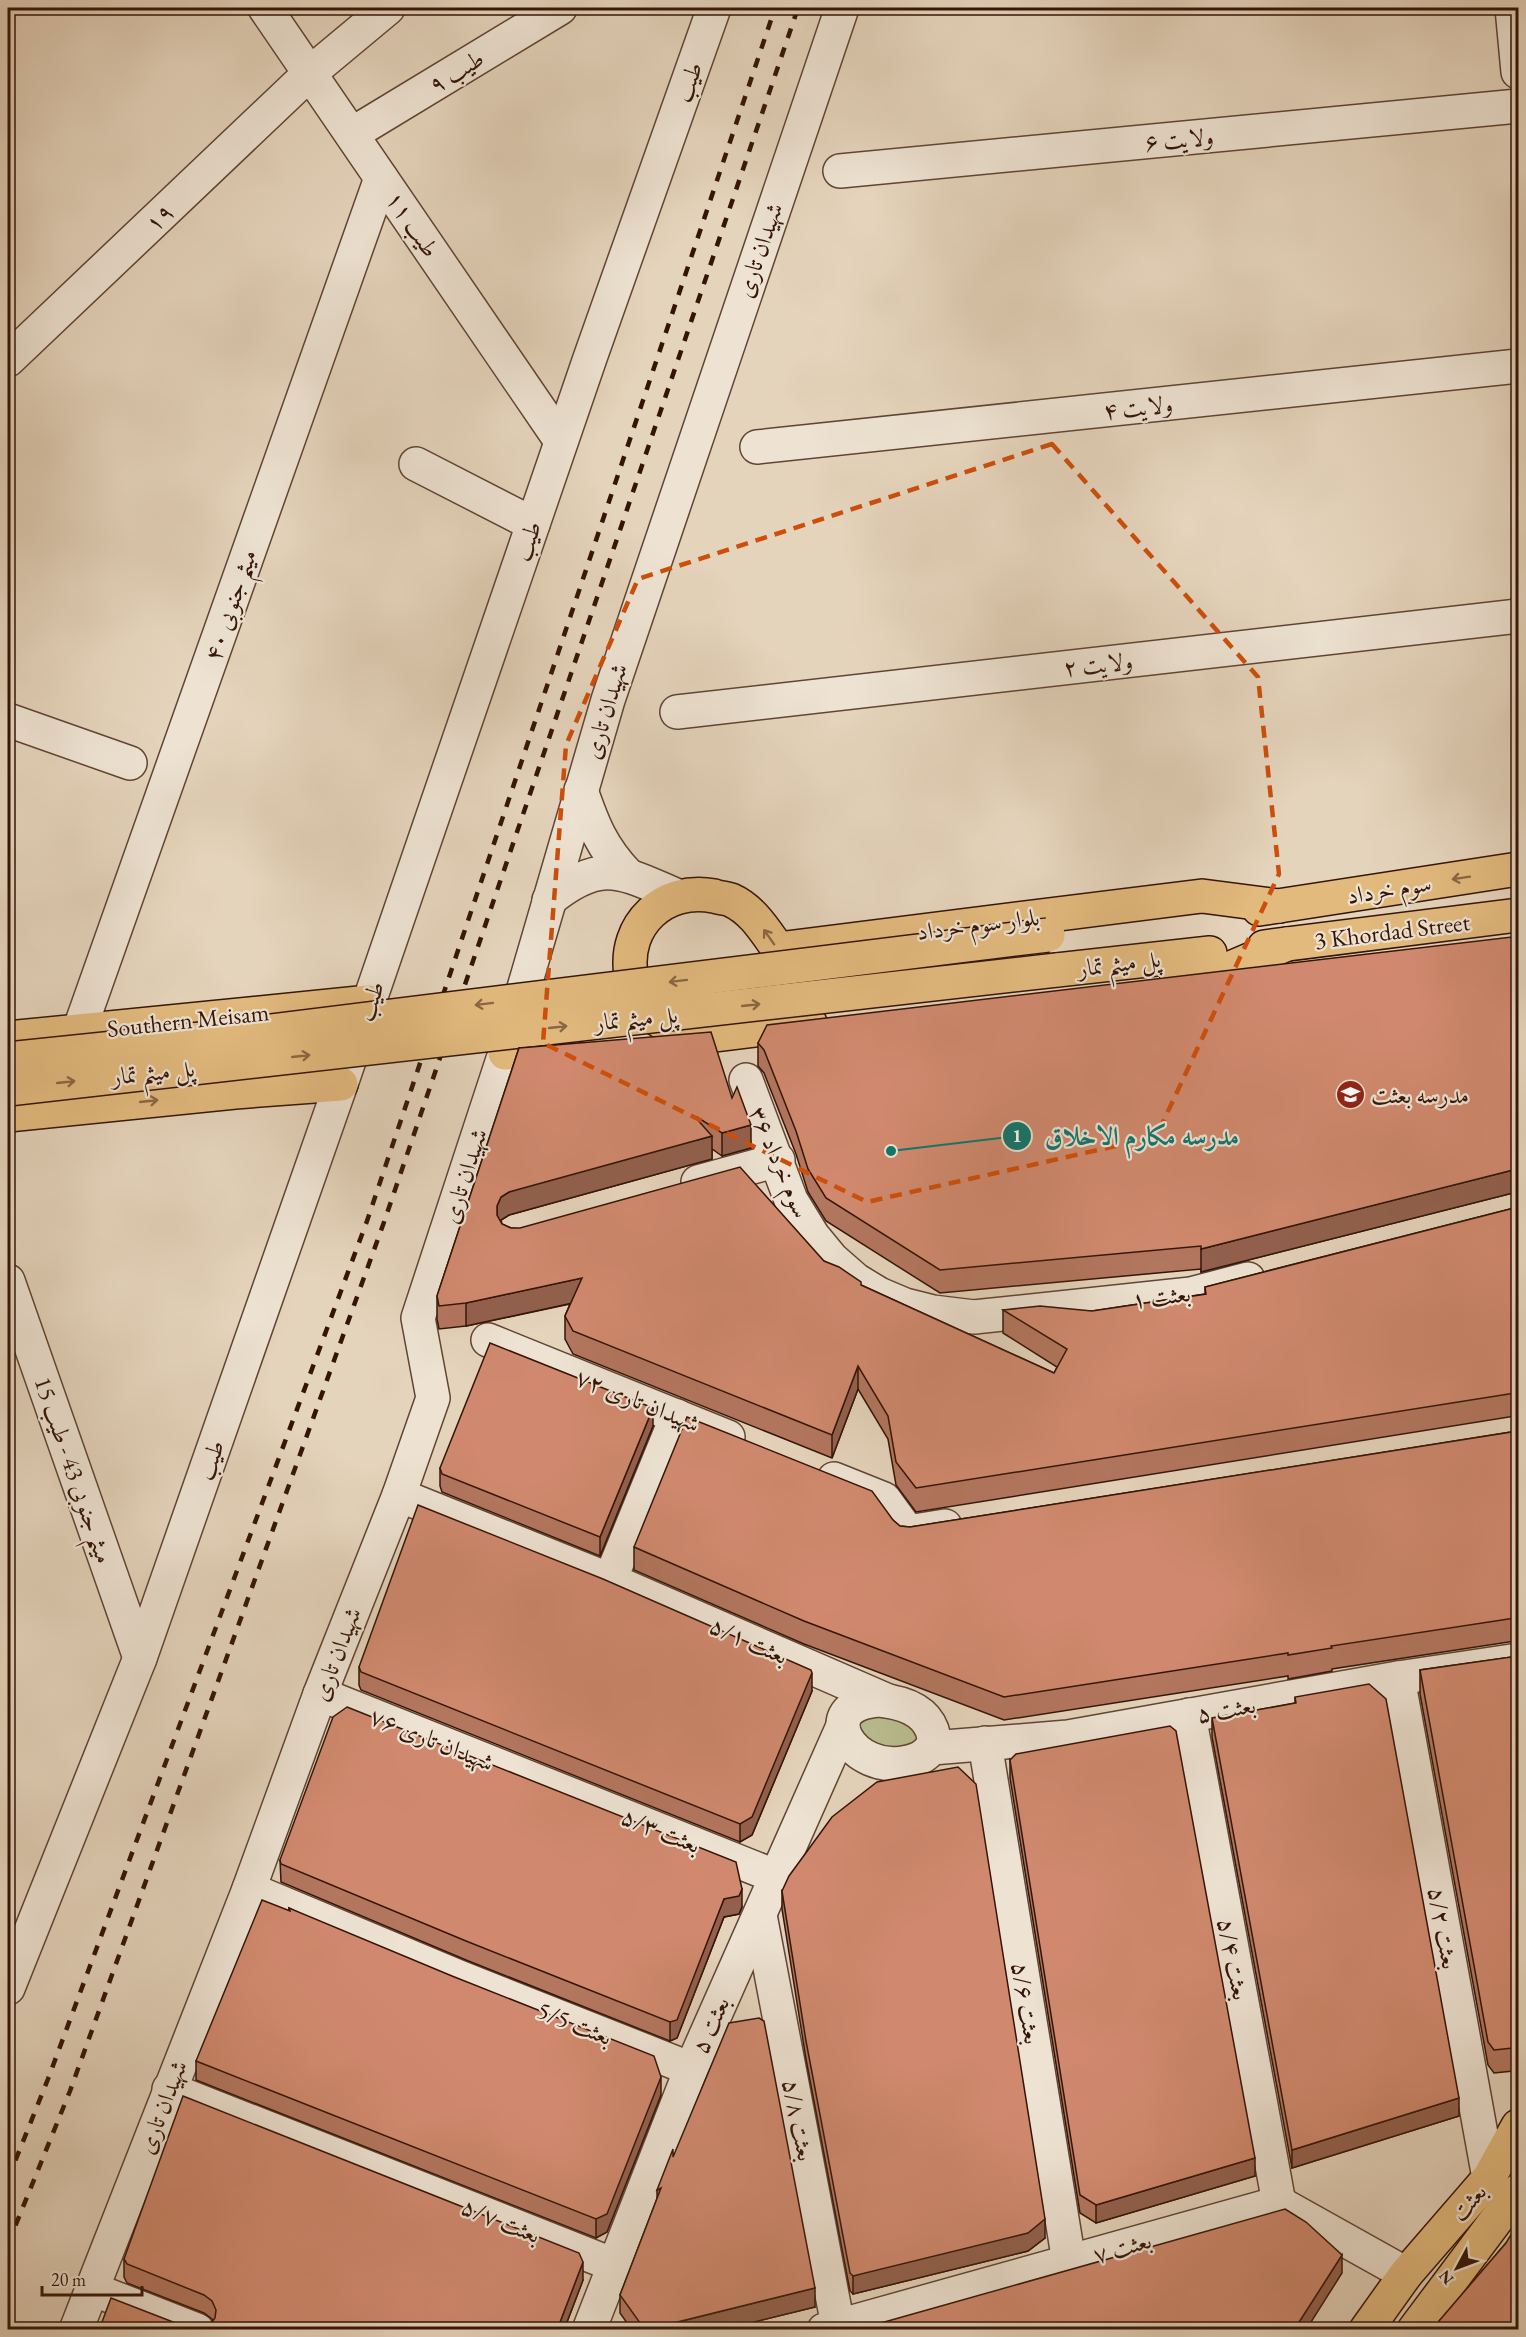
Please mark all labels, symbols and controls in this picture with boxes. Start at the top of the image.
street label: طیب ۹ [423,42,490,100]
street label: طیب [666,58,710,107]
street label: ولایت ۶ [1143,121,1215,157]
street label: طیب ۱۱ [379,185,446,264]
street label: ۱۹ [138,196,180,238]
street label: شهیدان تاری [728,199,790,301]
street label: ولایت ۴ [1102,388,1174,426]
street label: طیب [506,517,549,566]
street label: میثم جنوبی ۴۰ [196,545,272,668]
street label: ولایت ۲ [1062,645,1134,683]
street label: شهیدان تاری [576,660,634,762]
street label: سوم خرداد [1344,867,1435,917]
one-way arrow [1451,872,1471,883]
street label: بلوار سوم خرداد [915,901,1042,953]
street label: 3 Khordad Street [1313,906,1472,956]
one-way arrow [763,930,775,946]
street label: پل میثم تمار [1074,942,1165,993]
one-way arrow [668,975,688,986]
street label: طیب [349,977,392,1026]
street label: Southern Meisam [105,996,271,1044]
street label: پل میثم تمار [591,998,682,1047]
one-way arrow [475,999,494,1010]
one-way arrow [741,999,761,1010]
one-way arrow [547,1021,567,1032]
one-way arrow [291,1050,311,1061]
street label: پل میثم تمار [108,1052,199,1101]
one-way arrow [55,1076,75,1087]
school or university icon: مدرسه بعثت [1334,1078,1366,1110]
place label: مدرسه بعثت [1371,1079,1469,1110]
one-way arrow [139,1095,159,1106]
street label: سوم خرداد ۳۶ [737,1101,817,1225]
callout: مدرسه مکارم الاخلاق [1002,1114,1251,1158]
text: مدرسه مکارم الاخلاق [1045,1119,1239,1159]
text: 1 [1012,1124,1022,1147]
street label: شهیدان تاری [434,1125,494,1227]
street label: بعثت ۱ [1130,1277,1192,1315]
street label: شهیدان تاری ۷۲ [571,1361,705,1439]
street label: میثم جنوبی 43 - طیب 15 [19,1373,120,1570]
street label: طیب [189,1436,232,1485]
street label: شهیدان تاری [304,1603,368,1705]
street label: بعثت ۵/۱ [705,1609,793,1671]
street label: بعثت ۵ [1194,1689,1258,1729]
street label: شهیدان تاری ۷۶ [365,1700,499,1778]
street label: بعثت ۵/۳ [617,1800,705,1860]
street label: بعثت ۵/۲ [1422,1885,1466,1971]
street label: بعثت ۵/۴ [1211,1915,1257,2003]
street label: بعثت ۵/۶ [1005,1960,1049,2046]
street label: بعثت ۵ [684,1992,736,2058]
street label: بعثت 5/5 [533,1994,617,2052]
street label: شهیدان تاری [130,2056,194,2158]
street label: بعثت ۵/۸ [776,2076,822,2164]
street label: بعثت [1443,2177,1493,2227]
street label: بعثت ۵/۷ [457,2190,545,2250]
street label: بعثت ۷ [1089,2224,1155,2270]
north arrow [1427,2238,1487,2298]
scale bar [42,2259,142,2297]
text: N [1434,2266,1458,2289]
text: 20 m [51,2268,86,2291]

